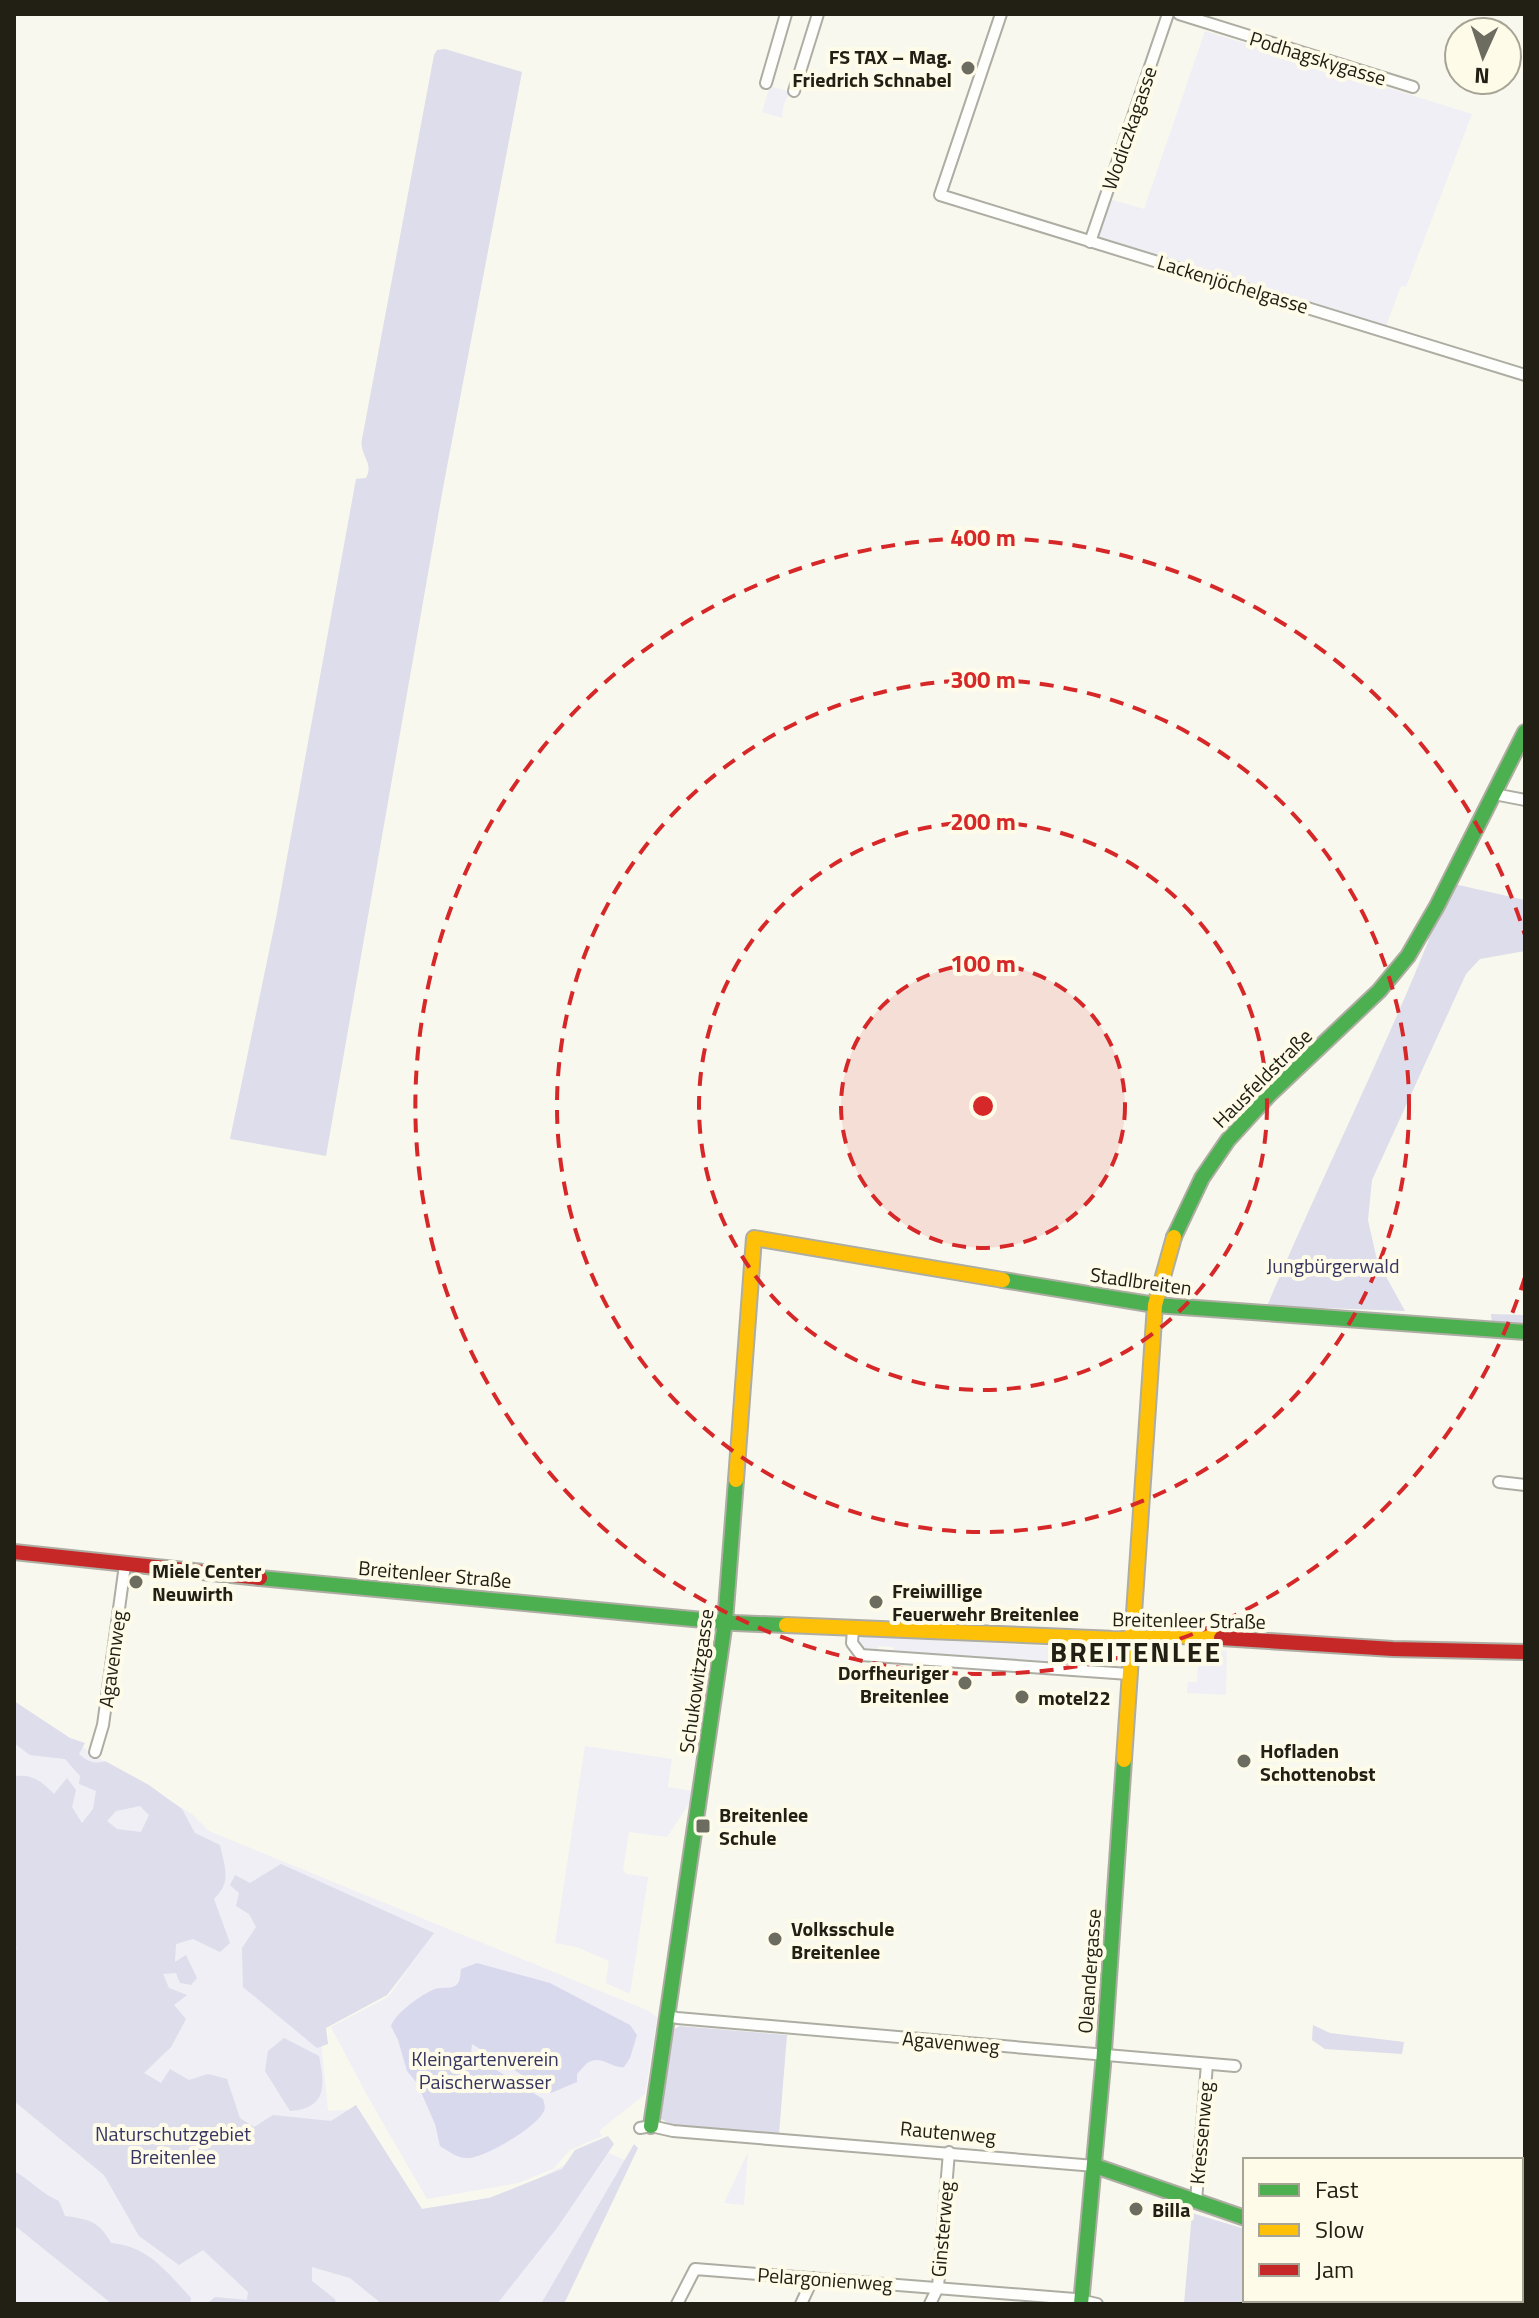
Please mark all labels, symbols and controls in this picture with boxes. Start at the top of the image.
north arrow [1443,16,1523,96]
street label: Podhagskygasse [1246,23,1390,93]
place label: FS TAX – Mag. Friedrich Schnabel [792,41,952,95]
marker: FS TAX – Mag. Friedrich Schnabel [959,59,977,77]
text: N [1473,59,1490,93]
street label: Wodiczkagasse [1093,62,1165,194]
street label: Lackenjöchelgasse [1154,246,1312,322]
text: 400 m [950,519,1016,555]
text: 300 m [950,661,1016,697]
text: 200 m [950,803,1016,839]
text: 100 m [950,945,1016,981]
street label: Hausfeldstraße [1205,1021,1319,1135]
centre of rings [969,1092,997,1120]
park label: Jungbürgerwald [1267,1250,1400,1281]
street label: Stadlbreiten [1088,1259,1194,1303]
street label: Breitenleer Straße [357,1552,513,1596]
place label: Miele Center Neuwirth [152,1555,262,1609]
marker: Miele Center Neuwirth [127,1573,145,1591]
place label: Freiwillige Feuerwehr Breitenlee [892,1575,1079,1629]
marker: Freiwillige Feuerwehr Breitenlee [867,1593,885,1611]
street label: Breitenleer Straße [1112,1603,1266,1637]
street label: Schukowitzgasse [671,1607,721,1755]
street label: Agavenweg [90,1608,134,1710]
district label: BREITENLEE [1050,1630,1222,1673]
place label: Dorfheuriger Breitenlee [838,1657,950,1711]
marker: Dorfheuriger Breitenlee [956,1674,974,1692]
place label: motel22 [1038,1682,1111,1713]
marker: motel22 [1013,1688,1031,1706]
place label: Hofladen Schottenobst [1260,1735,1376,1789]
marker: Hofladen Schottenobst [1235,1752,1253,1770]
place label: Breitenlee Schule [719,1799,808,1853]
marker: Breitenlee Schule [694,1817,712,1835]
street label: Oleandergasse [1069,1908,1109,2034]
place label: Volksschule Breitenlee [791,1913,894,1967]
marker: Volksschule Breitenlee [766,1930,784,1948]
street label: Agavenweg [901,2022,1001,2062]
park label: Kleingartenverein Paischerwasser [411,2043,559,2097]
street label: Kressenweg [1181,2080,1221,2186]
street label: Rautenweg [899,2112,997,2152]
park label: Naturschutzgebiet Breitenlee [95,2118,251,2172]
legend [1243,2158,1523,2302]
text: Fast [1315,2171,1359,2207]
street label: Ginsterweg [922,2180,962,2278]
place label: Billa [1152,2194,1190,2225]
marker: Billa [1127,2200,1145,2218]
text: Slow [1315,2211,1364,2247]
text: Jam [1315,2251,1354,2287]
street label: Pelargonienweg [756,2259,894,2299]

